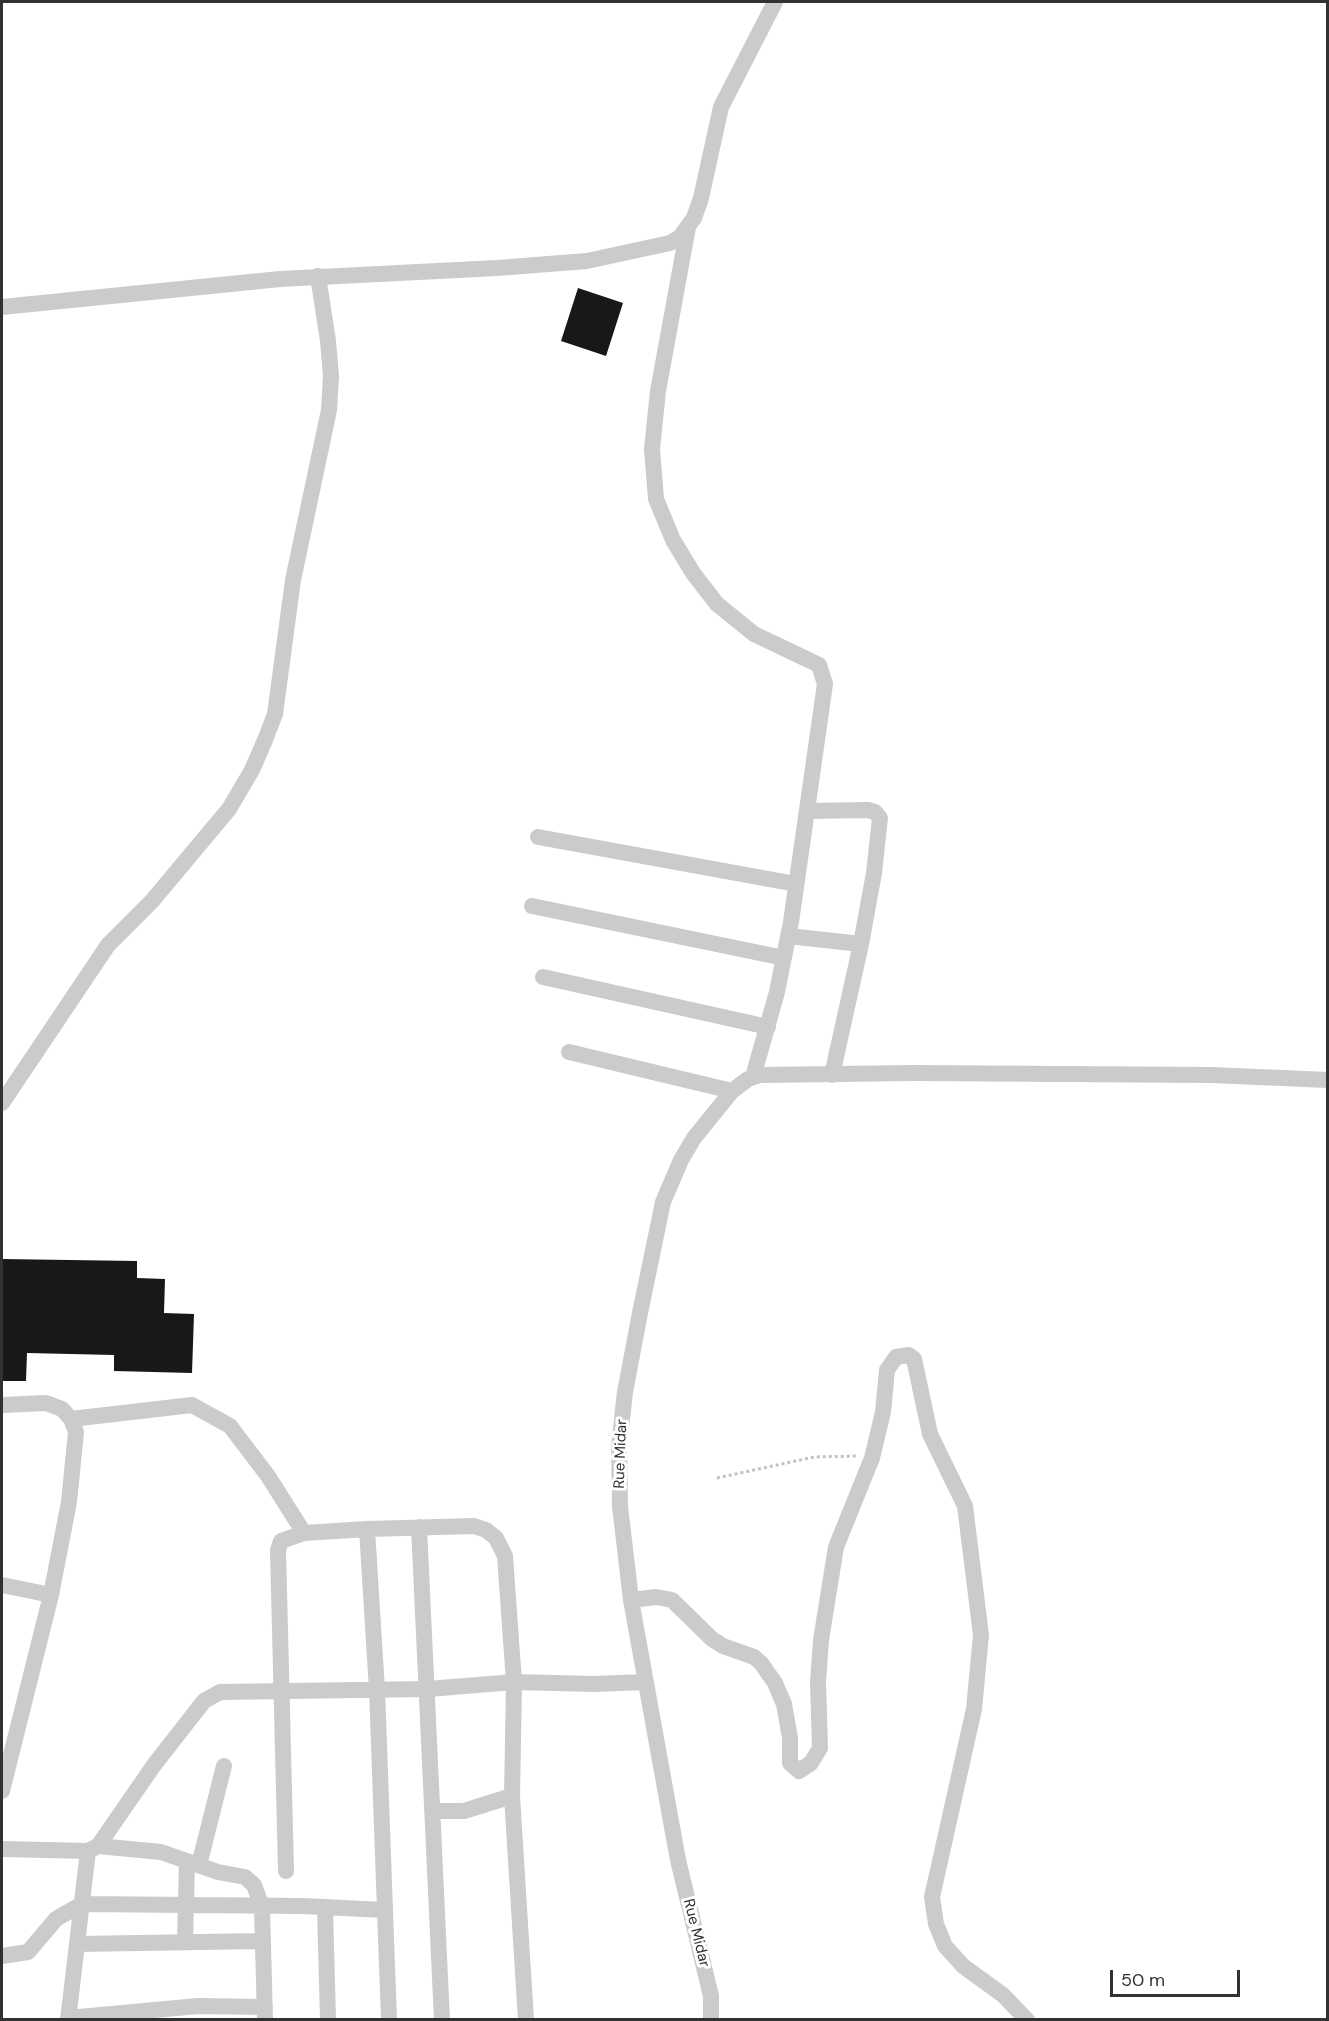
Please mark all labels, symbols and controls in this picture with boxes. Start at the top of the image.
street label: Rue Midar [611,1419,631,1489]
street label: Rue Midar [679,1897,713,1969]
scale bar [1113,1958,1244,1996]
text: 50 m [1121,1968,1165,1992]

